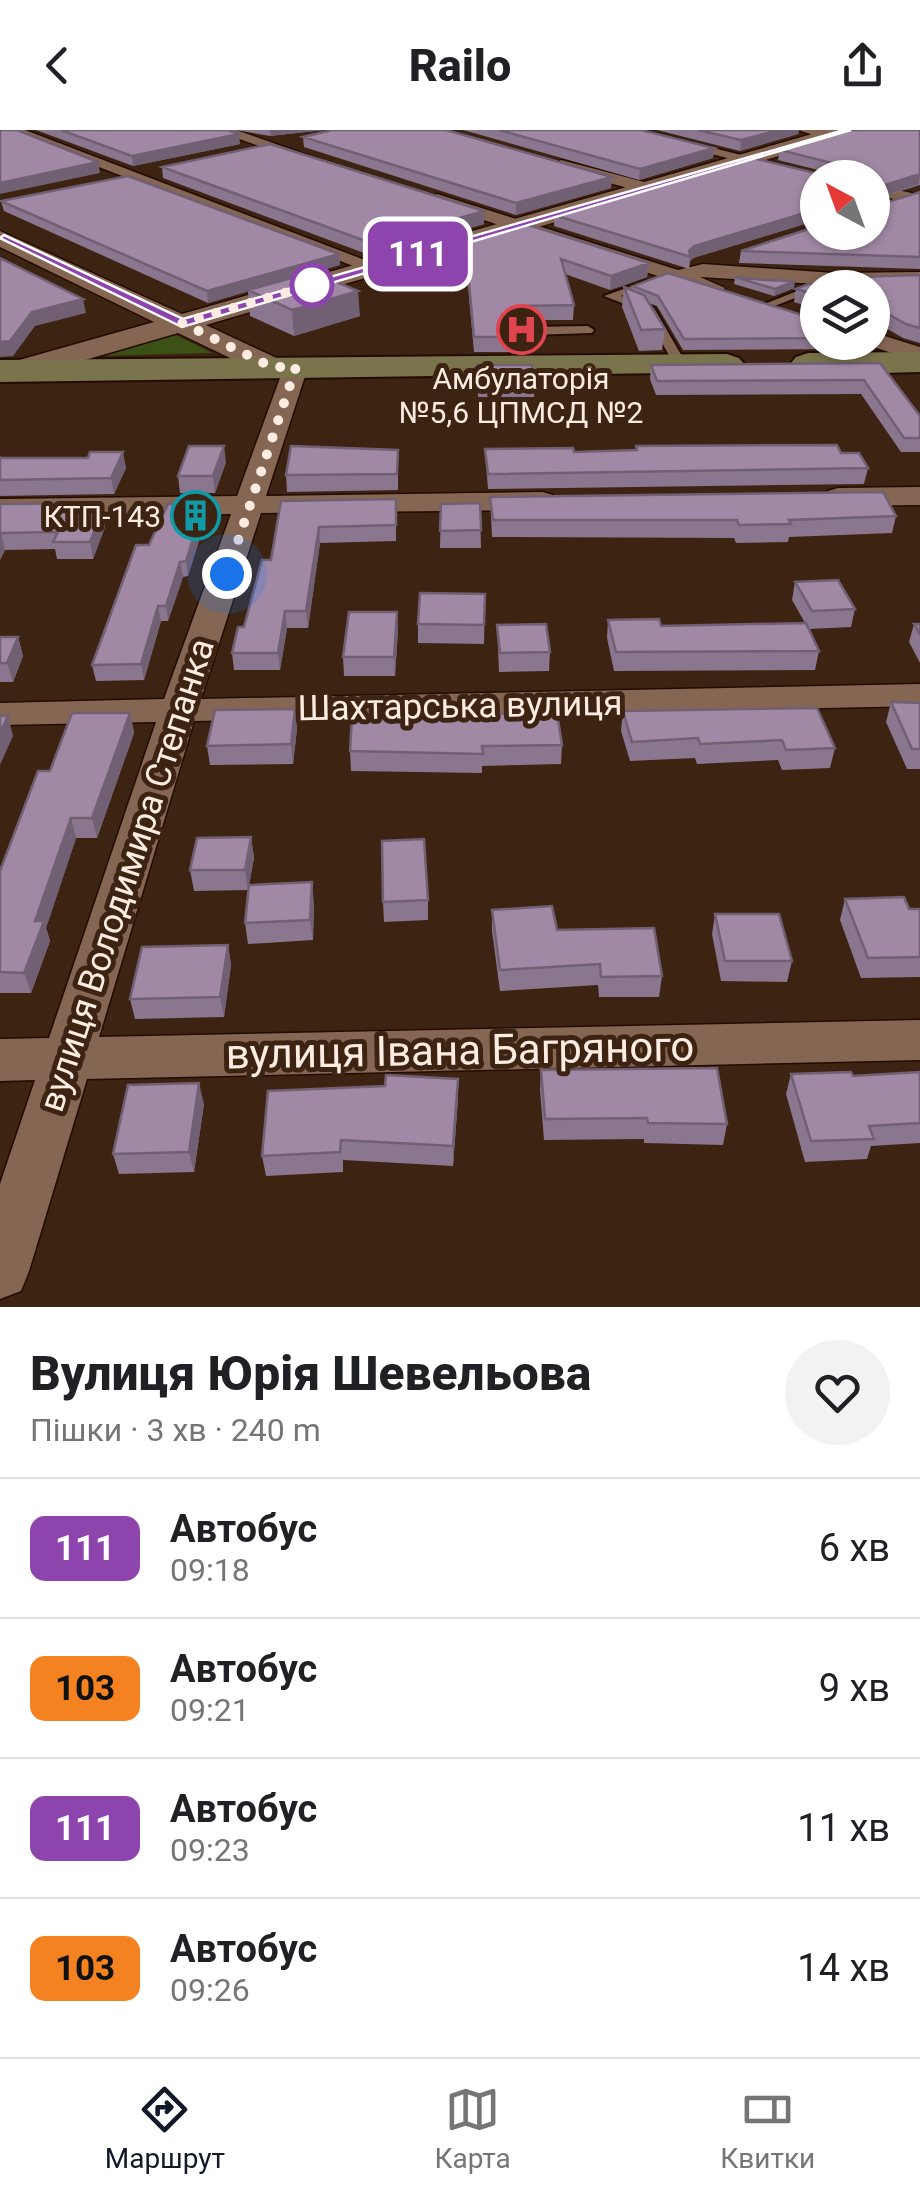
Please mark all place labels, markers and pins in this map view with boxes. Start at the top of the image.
unlabelled marker [291,264,333,306]
hospital icon: Амбулаторія №5,6 ЦПМСД №2 [495,303,547,355]
place label: Амбулаторія №5,6 ЦПМСД №2 [399,361,643,430]
building icon: КТП-143 [170,490,222,542]
place label: КТП-143 [44,499,161,534]

